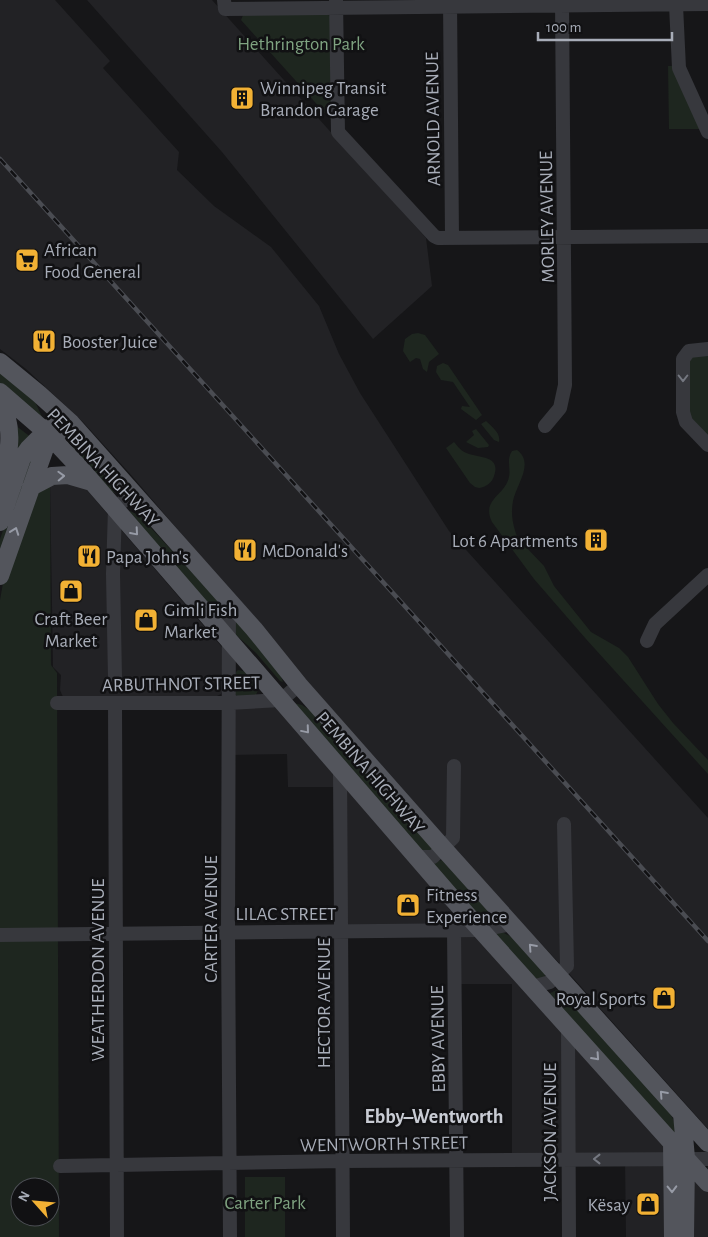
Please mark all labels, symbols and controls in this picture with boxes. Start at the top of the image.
scale bar [538,10,672,42]
text: 100 m [546,20,581,35]
park label: Hethrington Park [237,35,365,54]
street label: ARNOLD AVENUE [423,52,444,186]
place label: Winnipeg Transit Brandon Garage [260,79,386,120]
building icon: Winnipeg Transit Brandon Garage [229,85,255,111]
street label: MORLEY AVENUE [537,151,558,283]
place label: African Food General [44,241,141,282]
supermarket icon: African Food General [14,247,40,273]
restaurant icon: Booster Juice [31,328,57,354]
place label: Booster Juice [62,333,158,352]
one-way arrow [678,374,688,382]
street label: PEMBINA HIGHWAY [43,405,163,531]
one-way arrow [57,470,65,481]
one-way arrow [130,526,139,535]
one-way arrow [9,527,19,536]
building icon: Lot 6 Apartments [583,527,609,553]
place label: Lot 6 Apartments [452,532,578,551]
restaurant icon: McDonald's [232,537,258,563]
place label: McDonald's [262,542,348,561]
restaurant icon: Papa John's [76,543,102,569]
place label: Papa John's [106,548,189,567]
shop icon: Craft Beer Market [58,578,84,604]
place label: Gimli Fish Market [164,601,237,642]
shop icon: Gimli Fish Market [133,607,159,633]
place label: Craft Beer Market [35,610,107,651]
street label: ARBUTHNOT STREET [102,674,260,695]
street label: PEMBINA HIGHWAY [312,708,428,838]
one-way arrow [300,724,309,733]
street label: CARTER AVENUE [202,855,221,983]
street label: WEATHERDON AVENUE [89,879,108,1062]
place label: Fitness Experience [426,886,507,927]
shop icon: Fitness Experience [395,892,421,918]
street label: LILAC STREET [236,905,336,924]
street label: HECTOR AVENUE [315,938,334,1068]
one-way arrow [528,943,537,952]
street label: EBBY AVENUE [428,985,449,1093]
shop icon: Royal Sports [651,985,677,1011]
place label: Royal Sports [556,990,646,1009]
one-way arrow [590,1051,599,1060]
street label: JACKSON AVENUE [541,1063,560,1201]
one-way arrow [660,1090,669,1099]
district label: Ebby–Wentworth [364,1107,504,1127]
street label: WENTWORTH STREET [300,1134,468,1155]
one-way arrow [592,1154,600,1164]
north arrow [10,1177,60,1227]
one-way arrow [667,1186,677,1193]
text: N [16,1189,33,1204]
shop icon: Kësay [635,1191,661,1217]
park label: Carter Park [224,1194,306,1213]
place label: Kësay [588,1196,630,1215]

